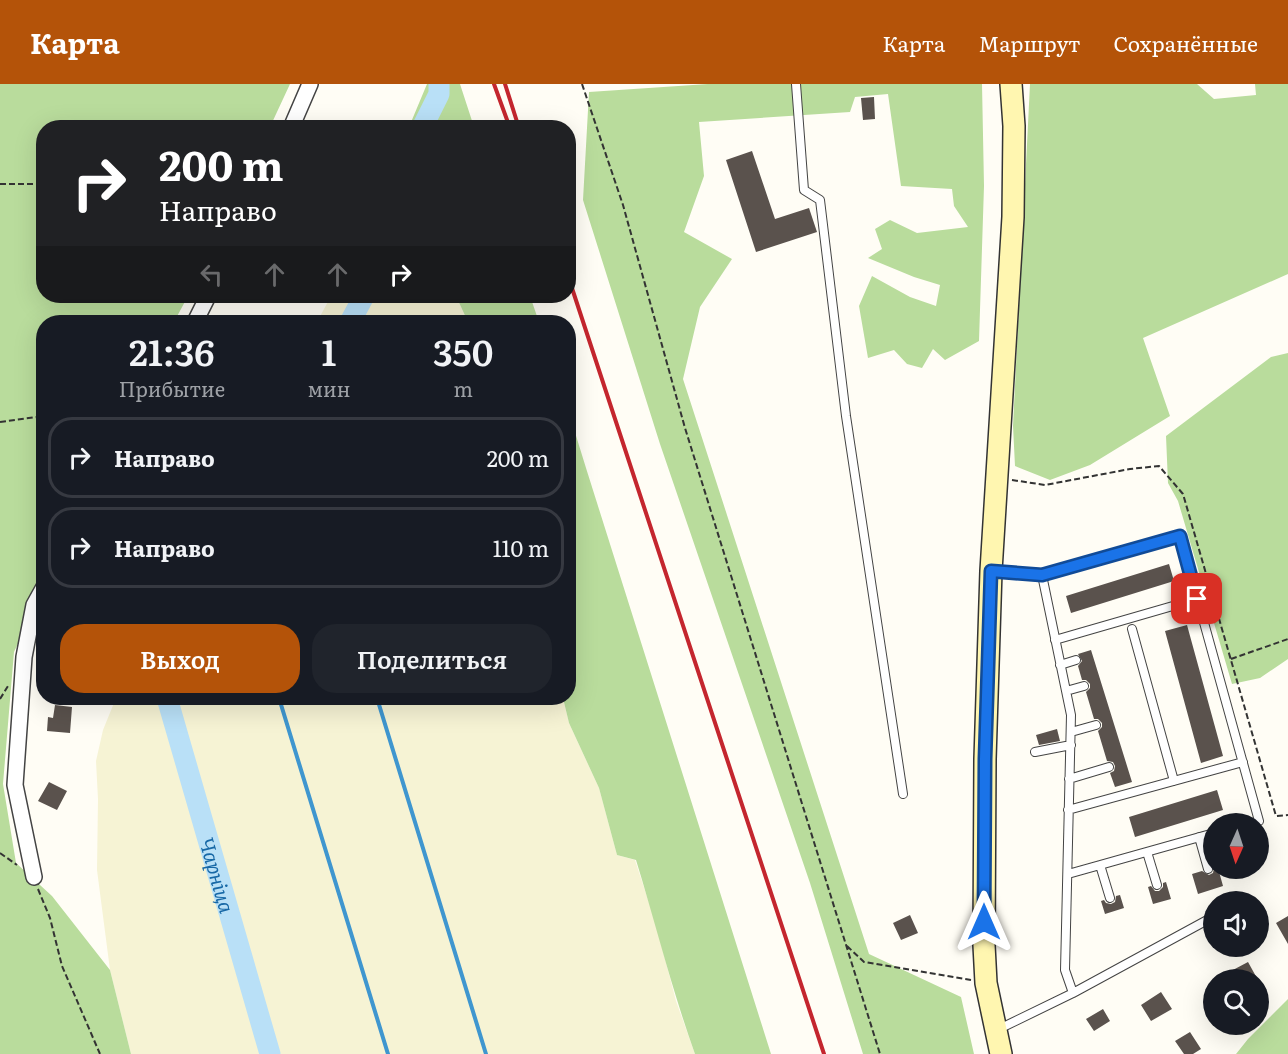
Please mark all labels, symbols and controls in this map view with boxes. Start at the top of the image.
text: Карта [30,21,120,63]
text: Карта [882,27,945,58]
text: Маршрут [978,27,1080,58]
text: Сохранённые [1113,27,1258,58]
text: 200 m [159,132,284,194]
icon: right [60,144,138,222]
text: Направо [159,189,277,229]
icon: left [195,258,228,291]
icon: ahead [258,258,291,291]
icon: ahead [321,258,354,291]
icon: right [384,258,417,291]
text: 21:36 [129,324,215,377]
text: 1 [322,324,336,377]
text: 350 [433,324,493,377]
text: Прибытие [119,373,225,403]
text: мин [308,373,350,403]
text: m [453,373,473,403]
icon: right [63,441,96,474]
text: Направо [114,441,215,474]
text: 200 m [487,441,549,474]
icon: right [63,531,96,564]
text: Направо [114,531,215,564]
text: 110 m [493,531,549,564]
pin [1171,573,1222,624]
icon: arrive [1180,582,1213,615]
button: Выход [60,624,300,693]
button: Поделиться [312,624,552,693]
north arrow [1203,813,1269,879]
map controls [1203,813,1269,1035]
water label: Чарніца [193,833,244,917]
position arrow [952,890,1016,954]
button: sound [1203,891,1269,957]
button: search [1203,969,1269,1035]

